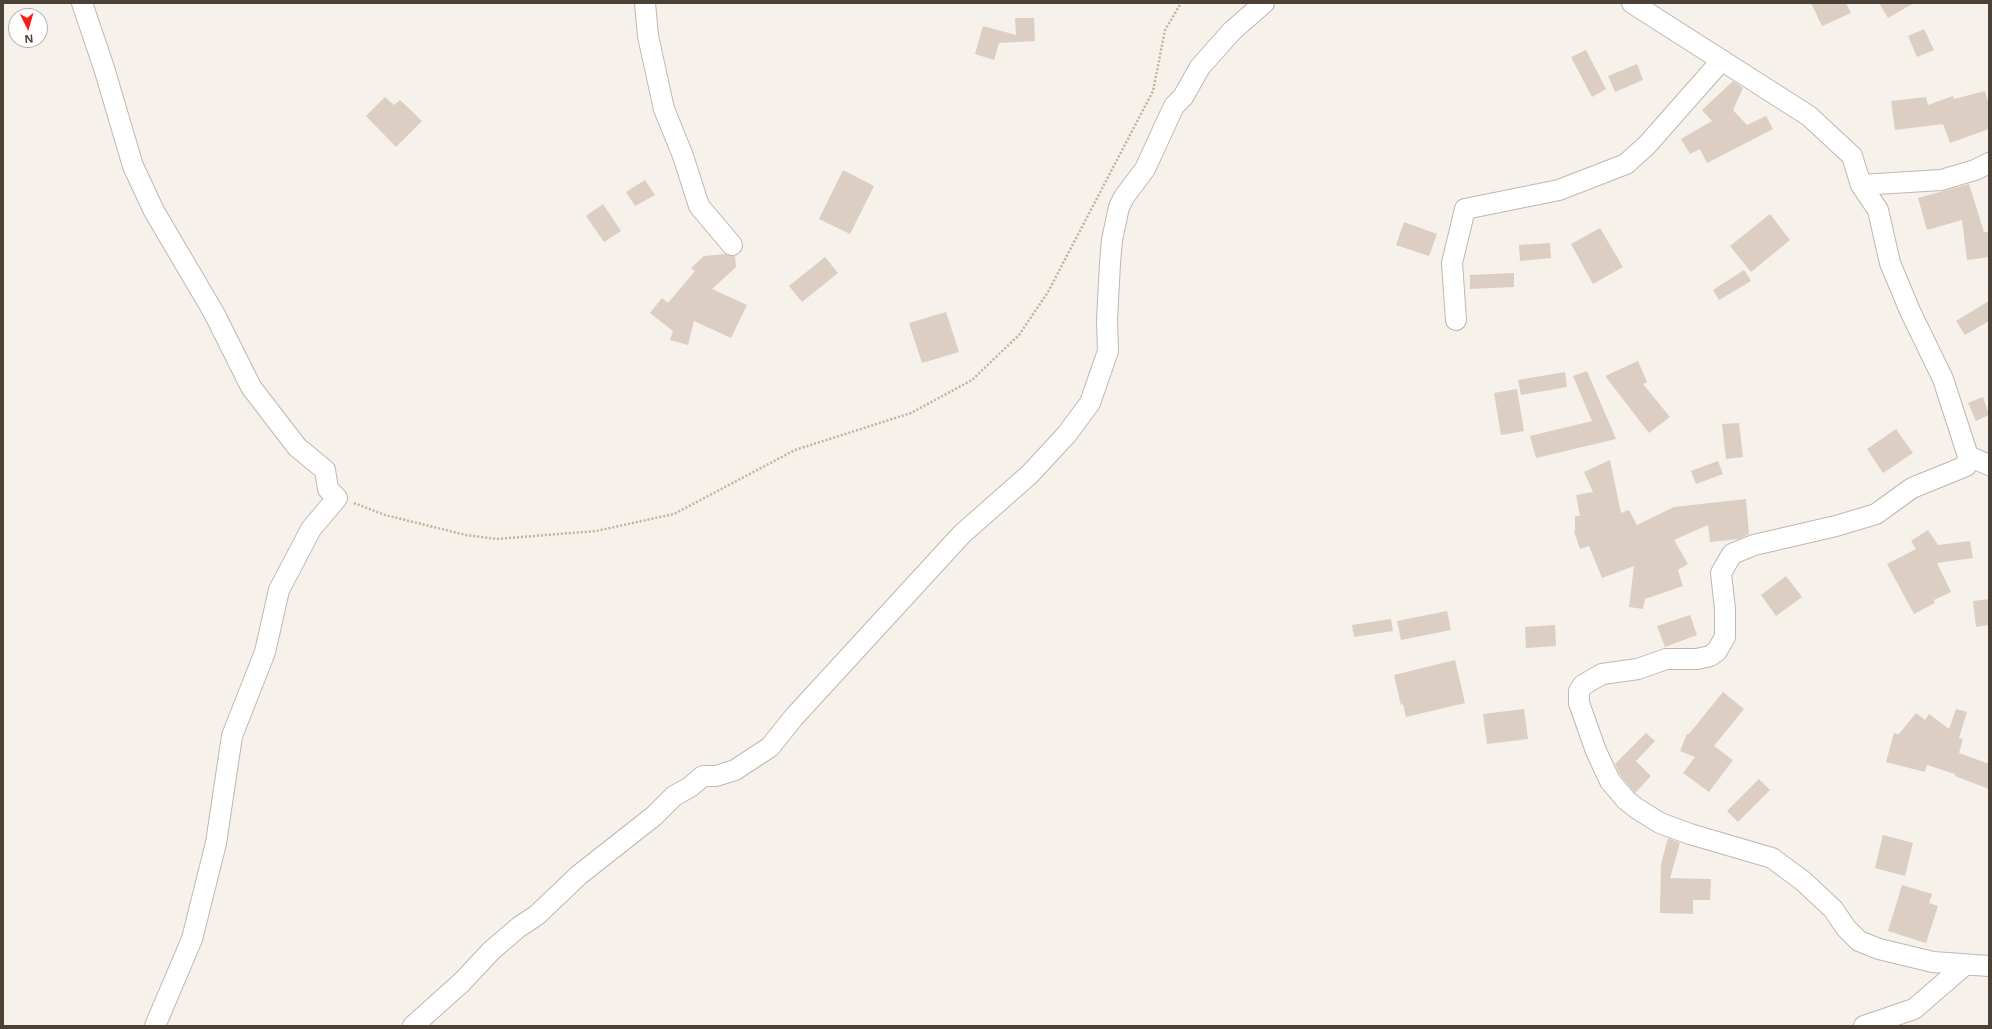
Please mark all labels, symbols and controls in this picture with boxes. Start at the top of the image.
north arrow [8,8,48,48]
text: N [24,32,34,47]

